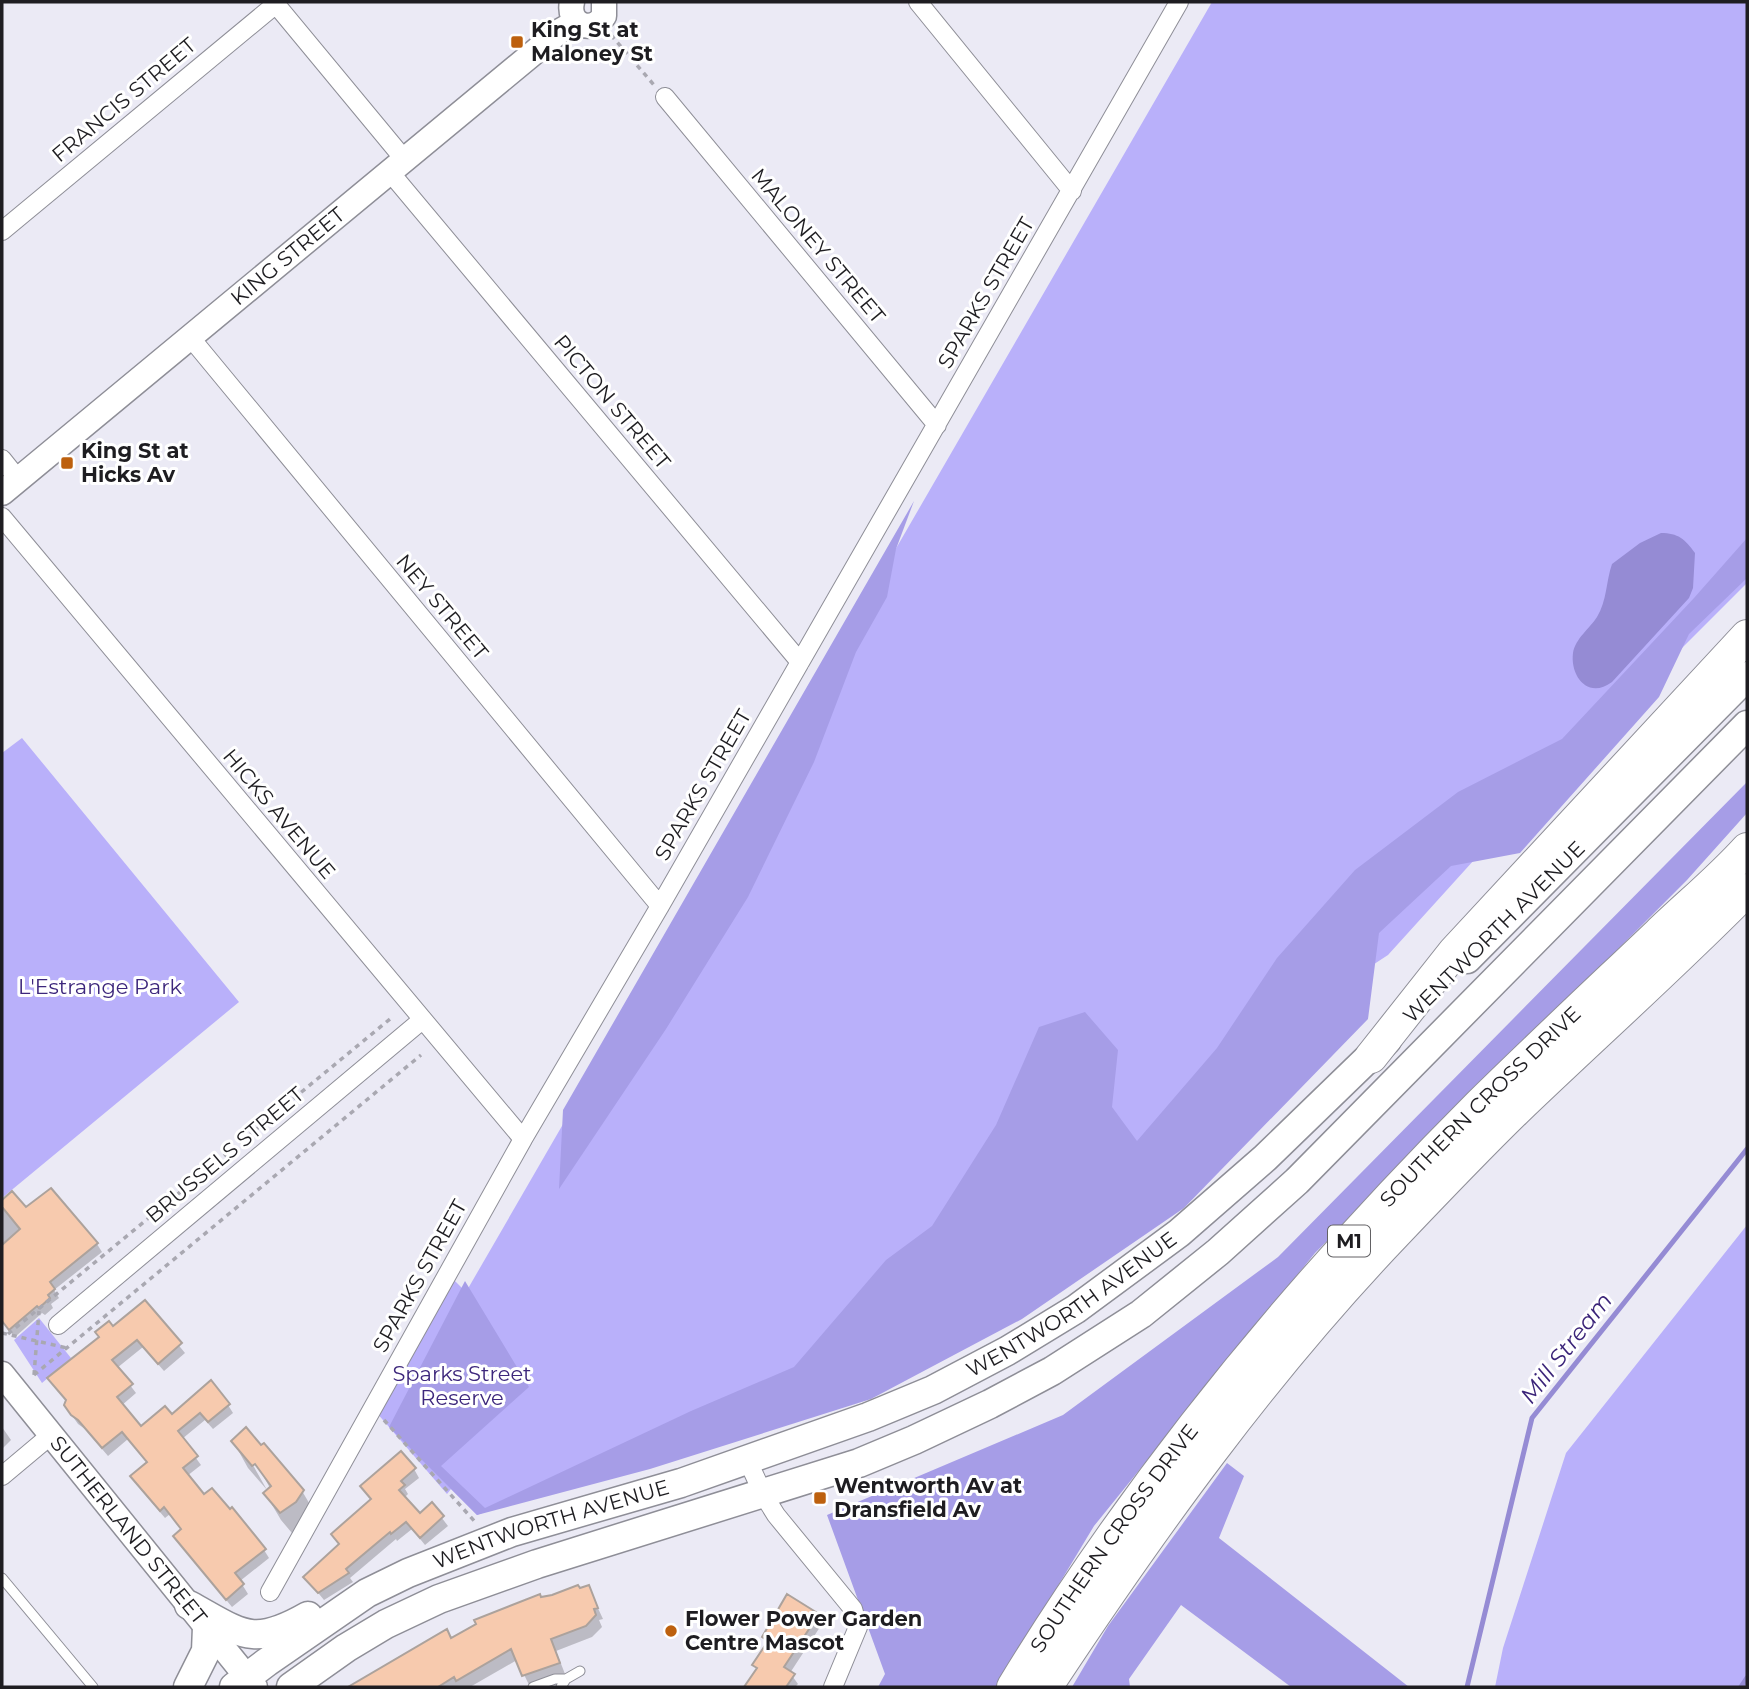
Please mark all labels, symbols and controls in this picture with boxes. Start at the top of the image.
place label: King St at Maloney St [531,17,653,66]
street label: FRANCIS STREET [47,32,201,167]
marker: King St at Maloney St [509,34,525,50]
street label: MALONEY STREET [746,163,891,328]
street label: KING STREET [225,202,349,310]
street label: SPARKS STREET [932,213,1039,373]
street label: PICTON STREET [549,329,676,474]
place label: King St at Hicks Av [81,438,189,487]
marker: King St at Hicks Av [59,455,75,471]
street label: NEY STREET [391,549,494,664]
street label: SPARKS STREET [649,705,756,865]
street label: HICKS AVENUE [218,744,341,884]
street label: WENTWORTH AVENUE [1398,836,1590,1028]
park label: L'Estrange Park [18,974,182,999]
street label: SOUTHERN CROSS DRIVE [1374,1001,1586,1212]
street label: BRUSSELS STREET [141,1081,309,1228]
street label: SPARKS STREET [367,1195,472,1356]
street label: WENTWORTH AVENUE [962,1226,1181,1382]
road number: M1 [1328,1226,1370,1256]
water label: Mill Stream [1514,1287,1618,1409]
park label: Sparks Street Reserve [392,1361,532,1410]
street label: SOUTHERN CROSS DRIVE [1025,1419,1203,1657]
street label: SUTHERLAND STREET [45,1431,212,1629]
place label: Wentworth Av at Dransfield Av [834,1473,1022,1522]
street label: WENTWORTH AVENUE [429,1474,672,1574]
marker: Wentworth Av at Dransfield Av [812,1490,828,1506]
place label: Flower Power Garden Centre Mascot [685,1606,922,1655]
marker: Flower Power Garden Centre Mascot [663,1623,679,1639]

